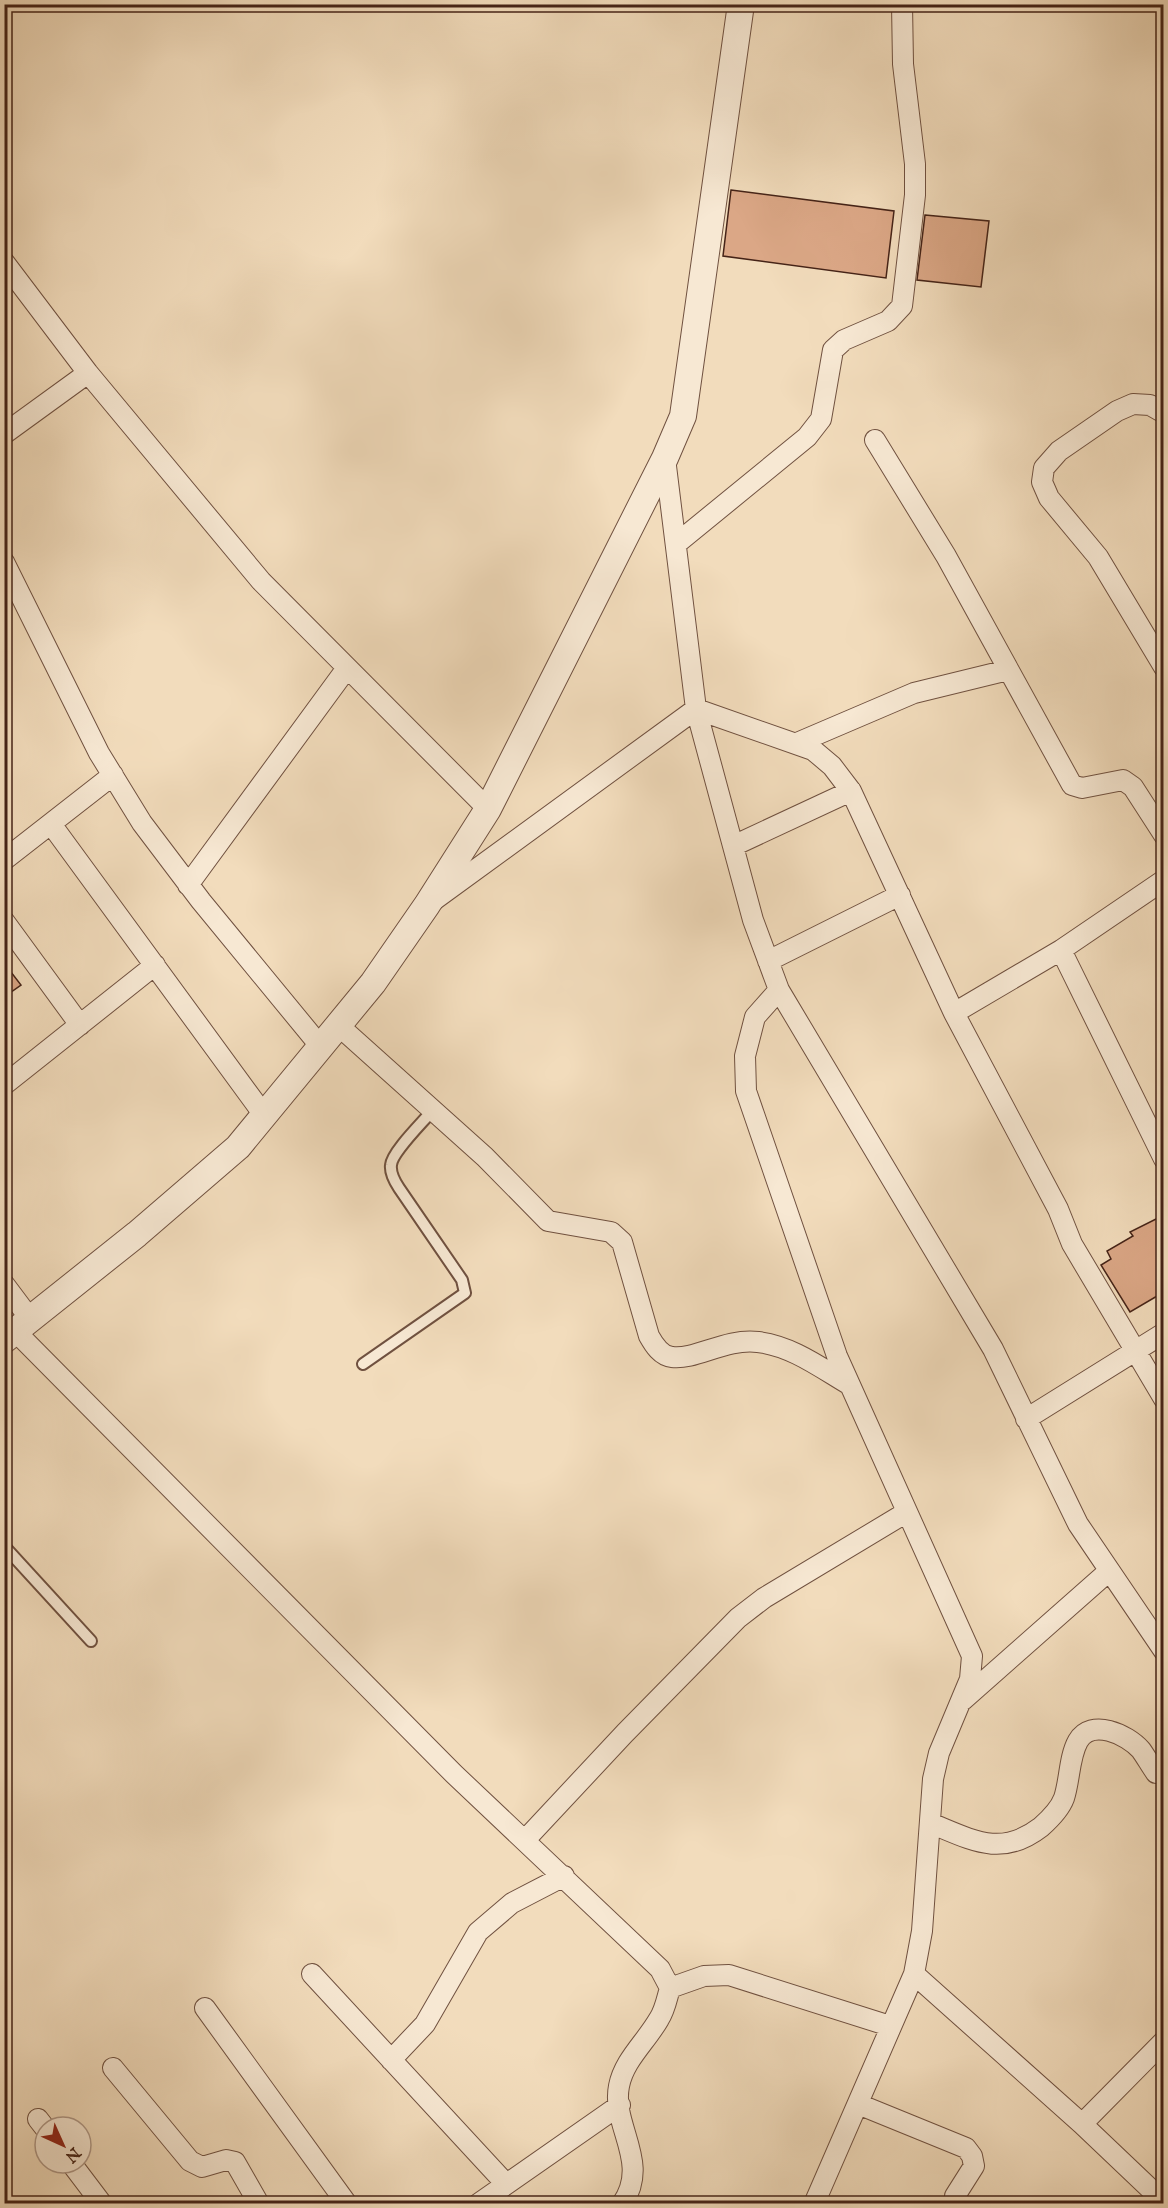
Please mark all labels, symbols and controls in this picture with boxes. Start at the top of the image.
north arrow [33,2115,93,2175]
text: N [60,2142,85,2166]

